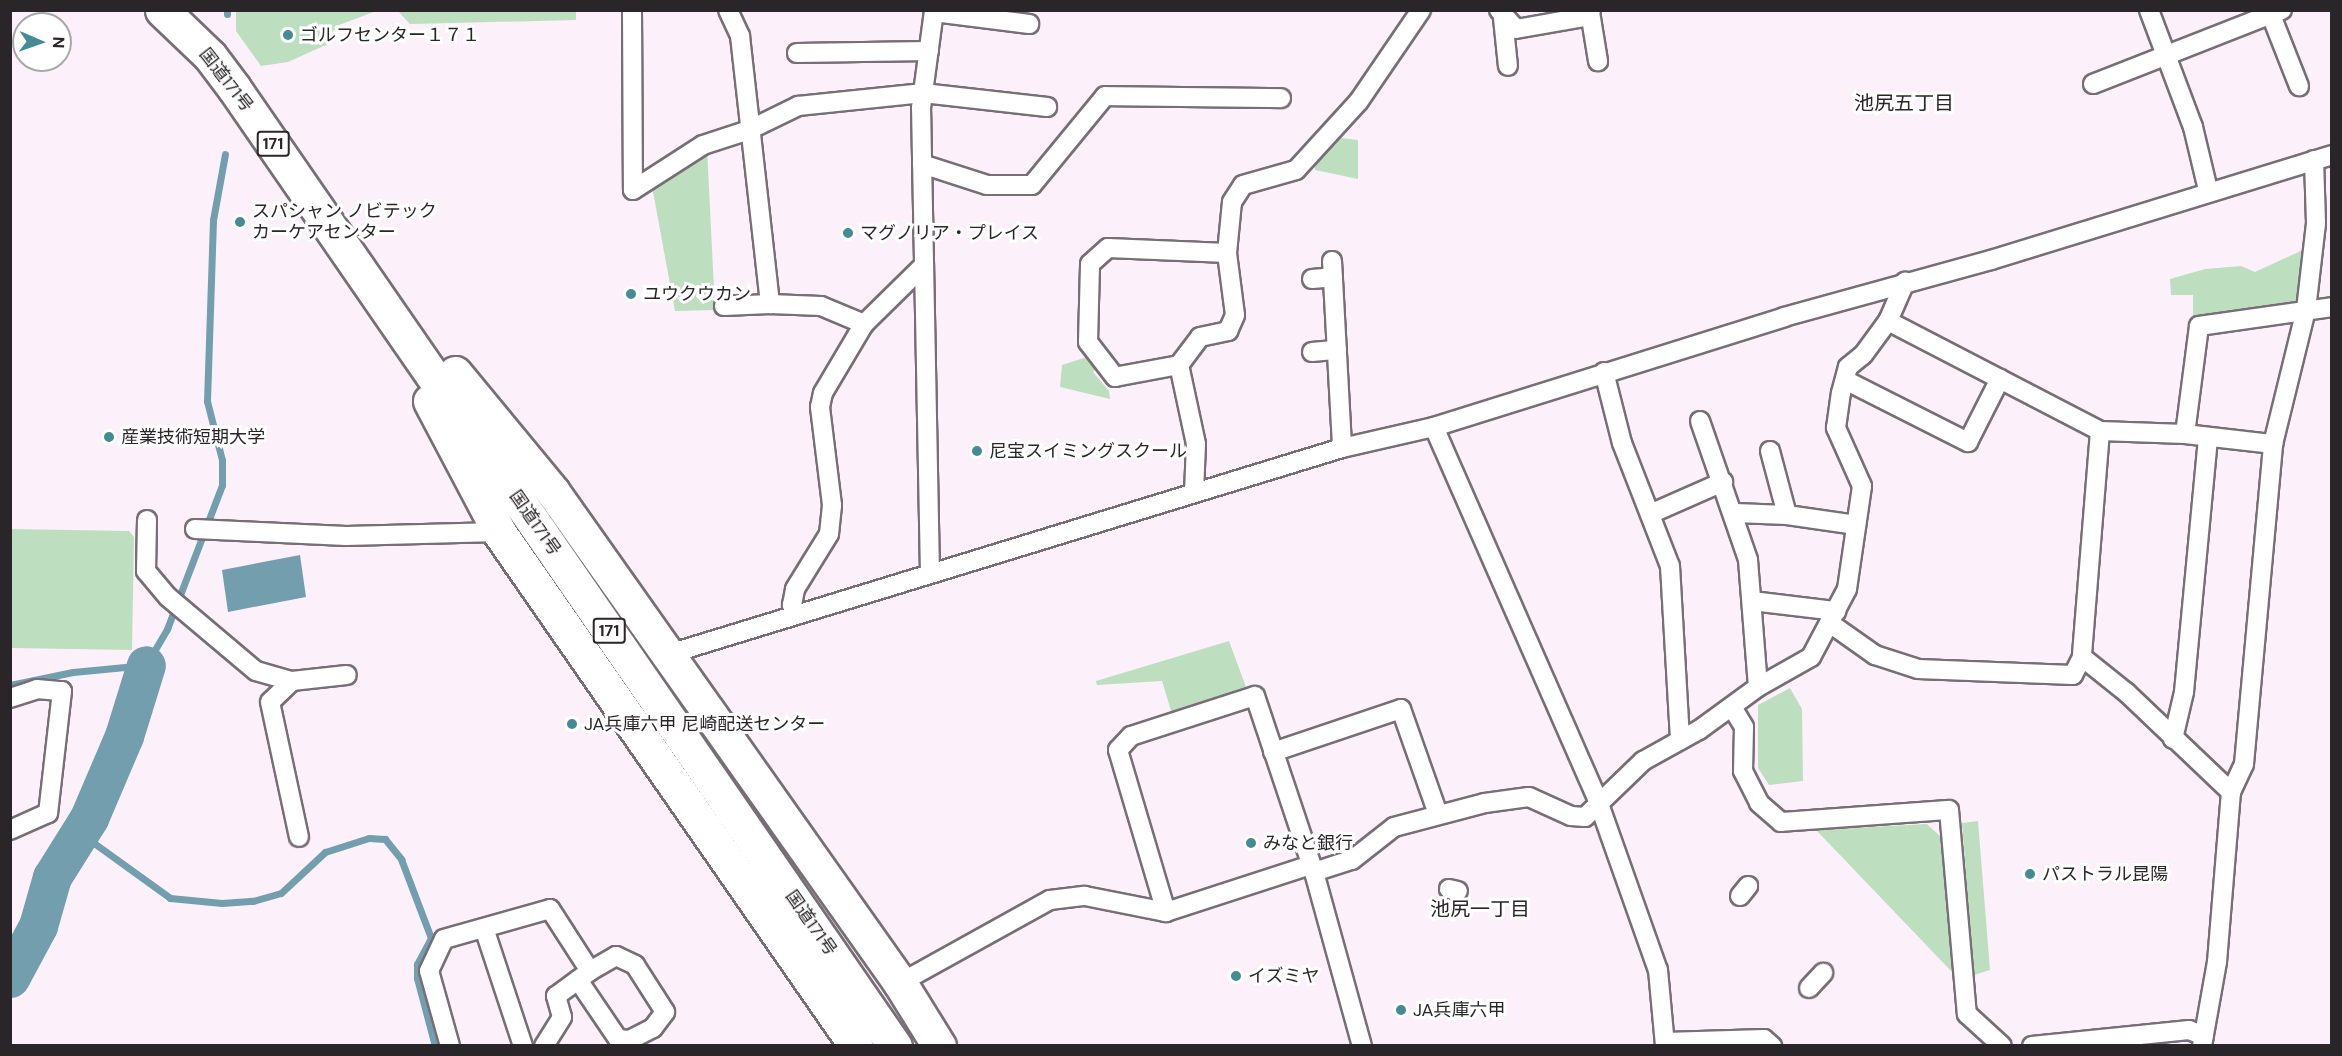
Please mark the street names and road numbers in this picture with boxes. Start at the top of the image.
street label: 国道171号 [194,44,258,116]
road number: 171 [256,131,290,157]
street label: 国道171号 [505,486,565,560]
road number: 171 [592,618,626,644]
street label: 国道171号 [781,886,841,960]

